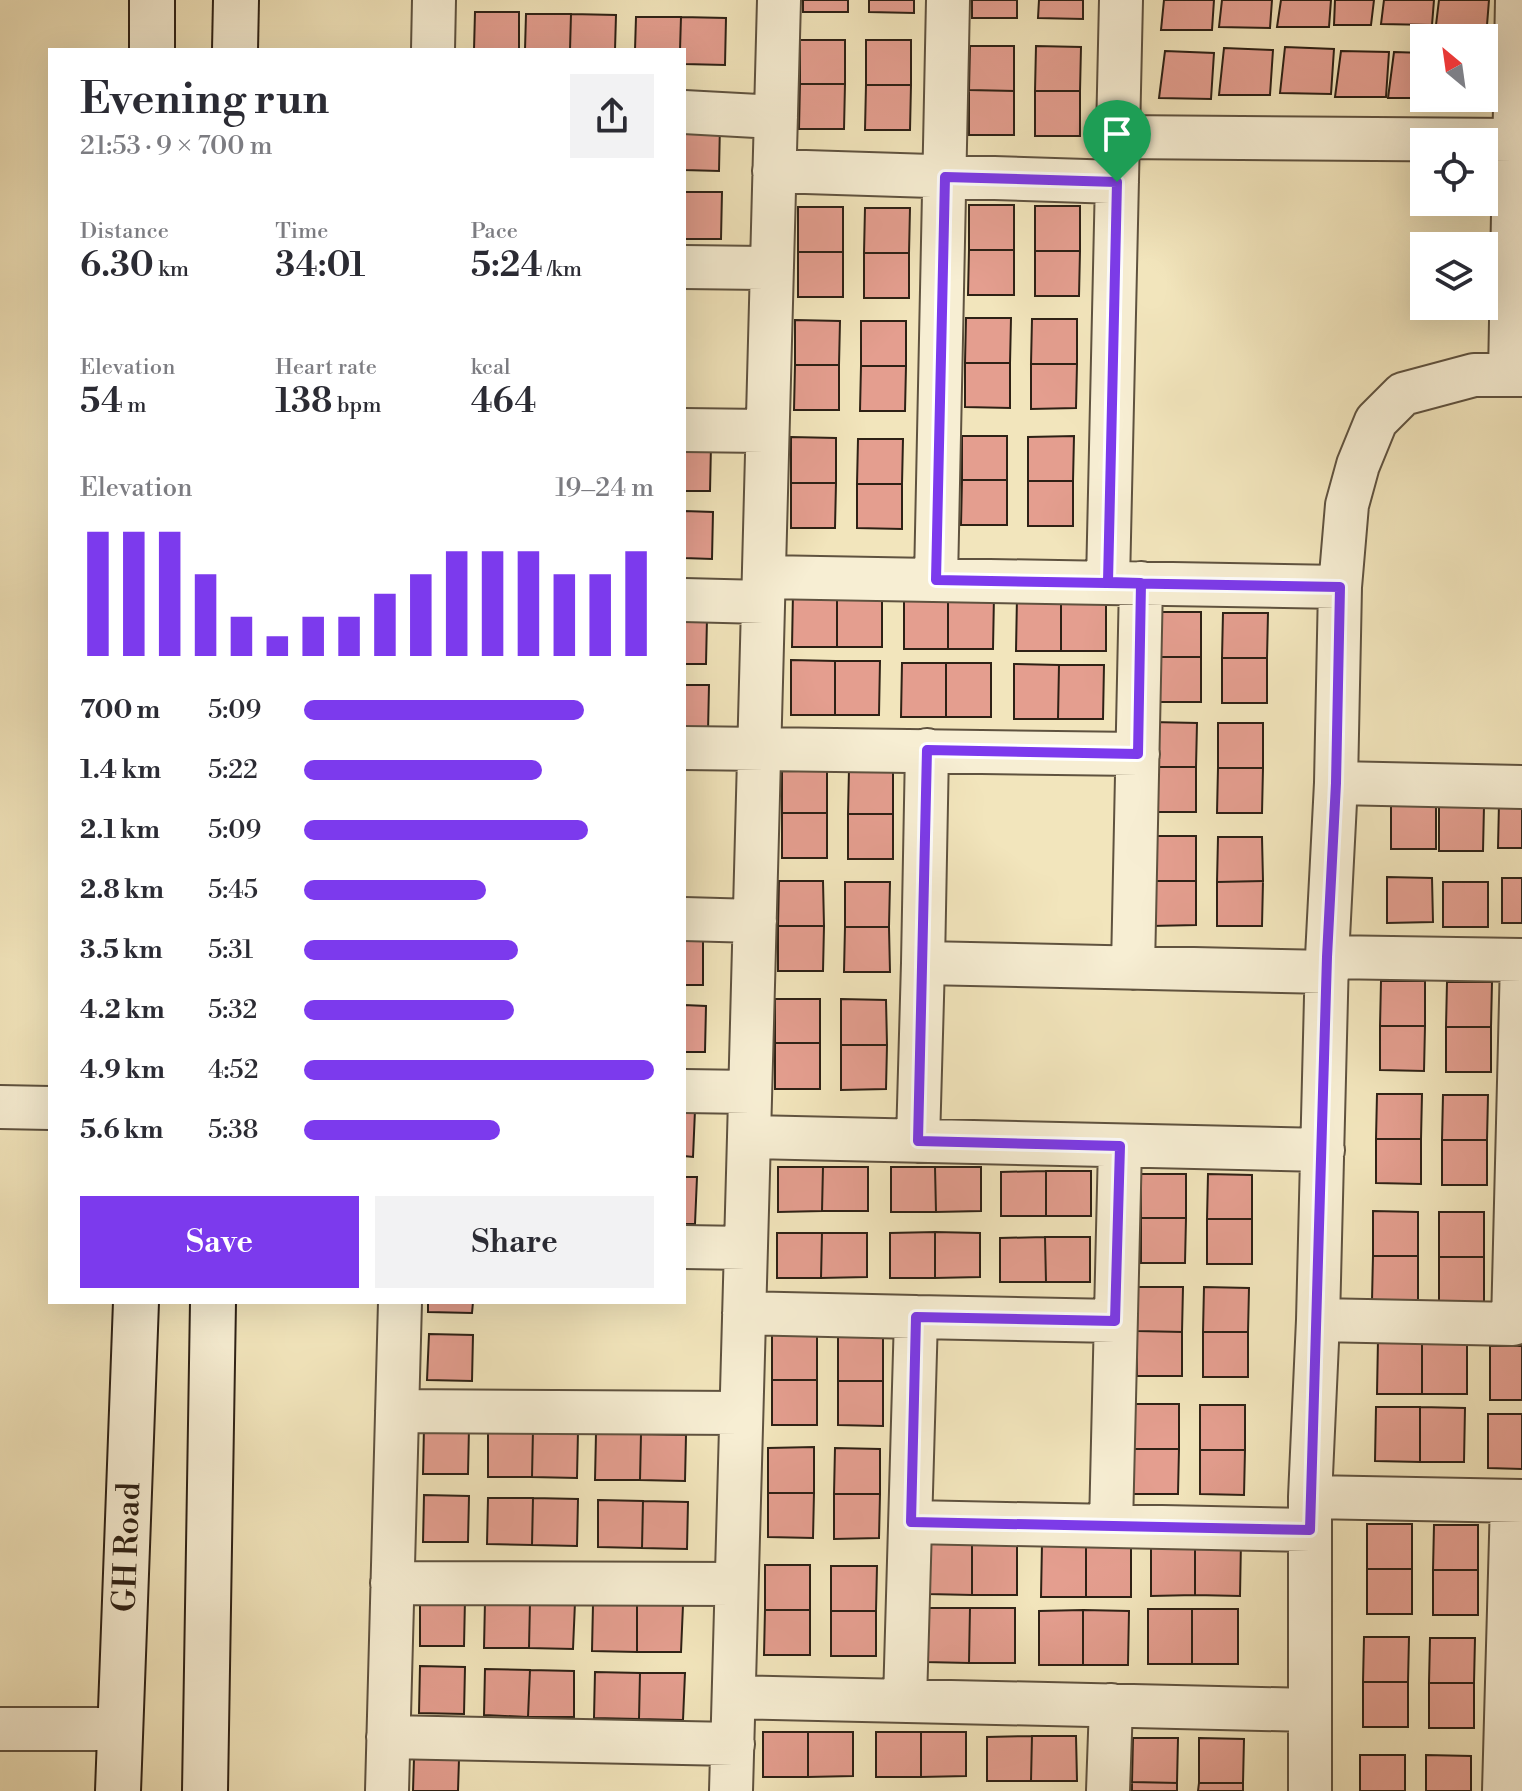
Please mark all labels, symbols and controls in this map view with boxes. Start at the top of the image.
north arrow [1410,24,1498,112]
map controls [1410,24,1498,320]
text: Evening run [80,72,329,127]
button: share [570,74,654,158]
pin [1083,100,1151,182]
icon: arrive [1095,112,1139,156]
button: locate [1410,128,1498,216]
text: 21:53 · 9 × 700 m [80,130,273,162]
text: Distance [80,218,169,245]
text: Time [275,218,328,245]
text: Pace [471,218,518,245]
button: layers [1410,232,1498,320]
text: 6.30 [80,245,154,287]
text: 34:01 [275,245,365,287]
text: 5:24 [471,245,543,287]
text: km [154,256,189,283]
text: /km [543,256,582,283]
text: Elevation [80,354,175,381]
text: Heart rate [275,354,377,381]
text: kcal [471,354,511,381]
text: 54 [80,381,123,423]
text: 138 [275,381,332,423]
text: 464 [471,381,536,423]
text: m [123,392,147,419]
text: bpm [332,392,381,419]
text: Elevation [80,472,193,504]
text: 19–24 m [555,472,654,504]
text: 700 m [80,694,160,726]
text: 5:09 [208,694,261,726]
text: 1.4 km [80,754,161,786]
text: 5:22 [208,754,258,786]
text: 2.1 km [80,814,160,846]
text: 5:09 [208,814,261,846]
text: 2.8 km [80,874,164,906]
text: 5:45 [208,874,258,906]
text: 3.5 km [80,934,163,966]
text: 5:31 [208,934,253,966]
text: 4.2 km [80,994,165,1026]
text: 5:32 [208,994,257,1026]
text: 4.9 km [80,1054,165,1086]
text: 4:52 [208,1054,259,1086]
text: 5.6 km [80,1114,164,1146]
text: 5:38 [208,1114,259,1146]
button: Save [80,1196,359,1288]
button: Share [375,1196,654,1288]
street label: GH Road [105,1481,149,1613]

